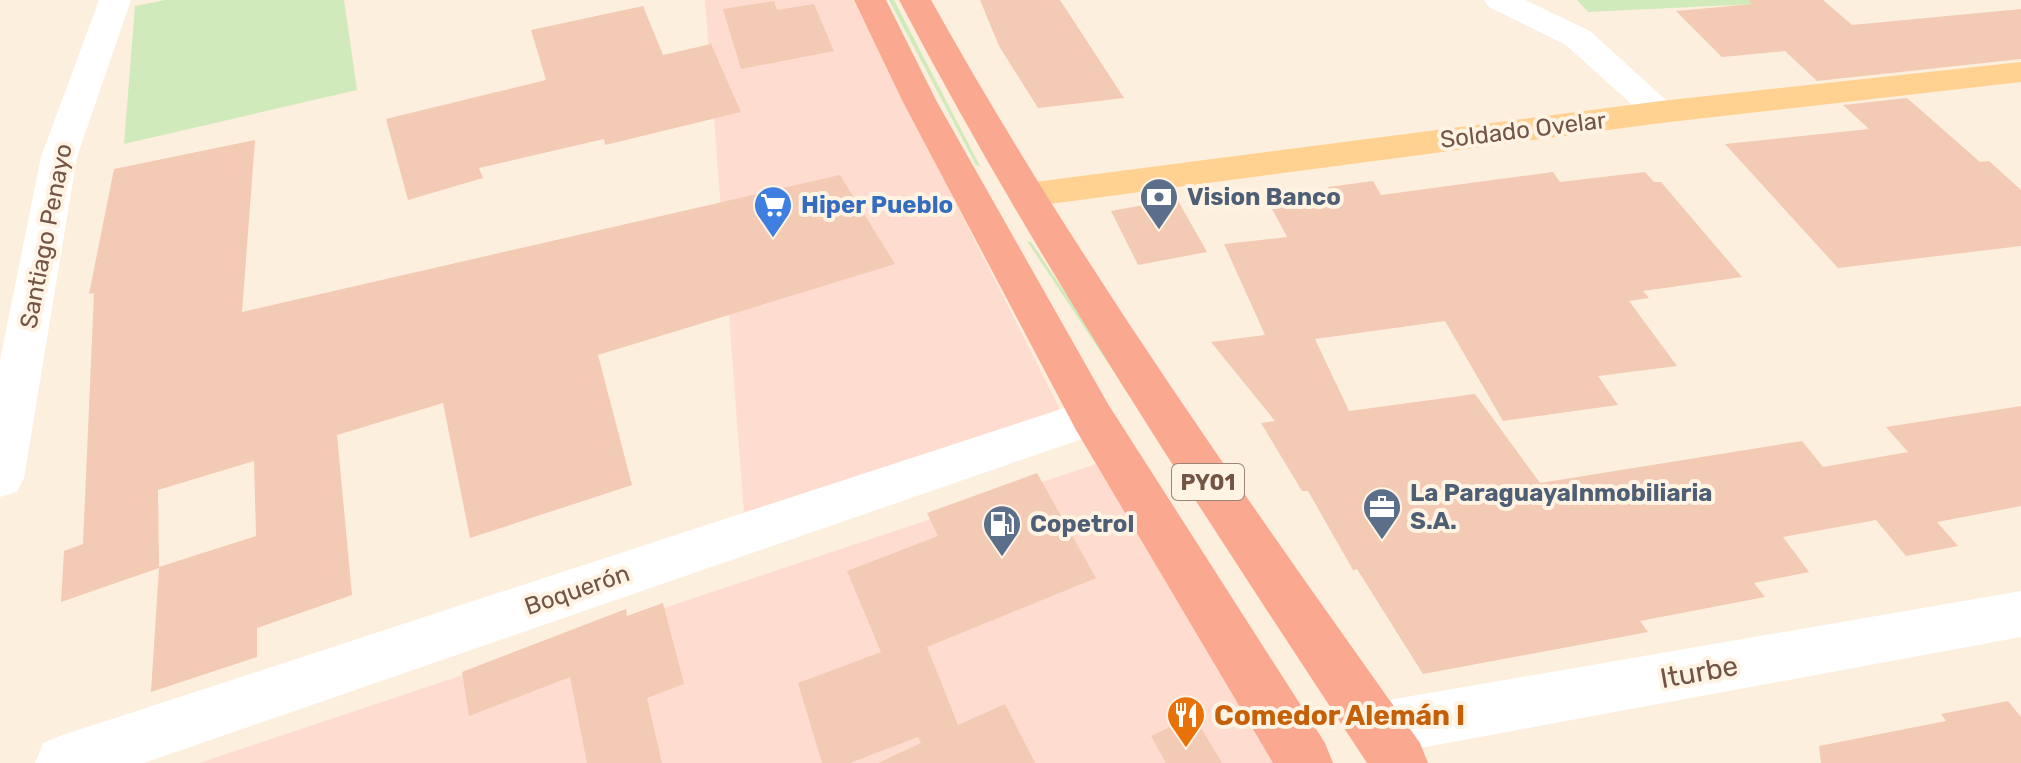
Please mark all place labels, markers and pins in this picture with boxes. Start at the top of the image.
bank icon: Vision Banco [1138,176,1180,231]
place label: Vision Banco [1187,183,1341,211]
supermarket icon: Hiper Pueblo [752,184,794,239]
place label: Hiper Pueblo [801,191,953,219]
place label: La ParaguayaInmobiliaria S.A. [1410,479,1713,535]
office icon: La ParaguayaInmobiliaria S.A. [1361,486,1403,541]
fuel station icon: Copetrol [981,503,1023,558]
place label: Copetrol [1030,510,1134,538]
restaurant icon: Comedor Alemán I [1165,694,1207,749]
place label: Comedor Alemán I [1214,699,1465,732]

